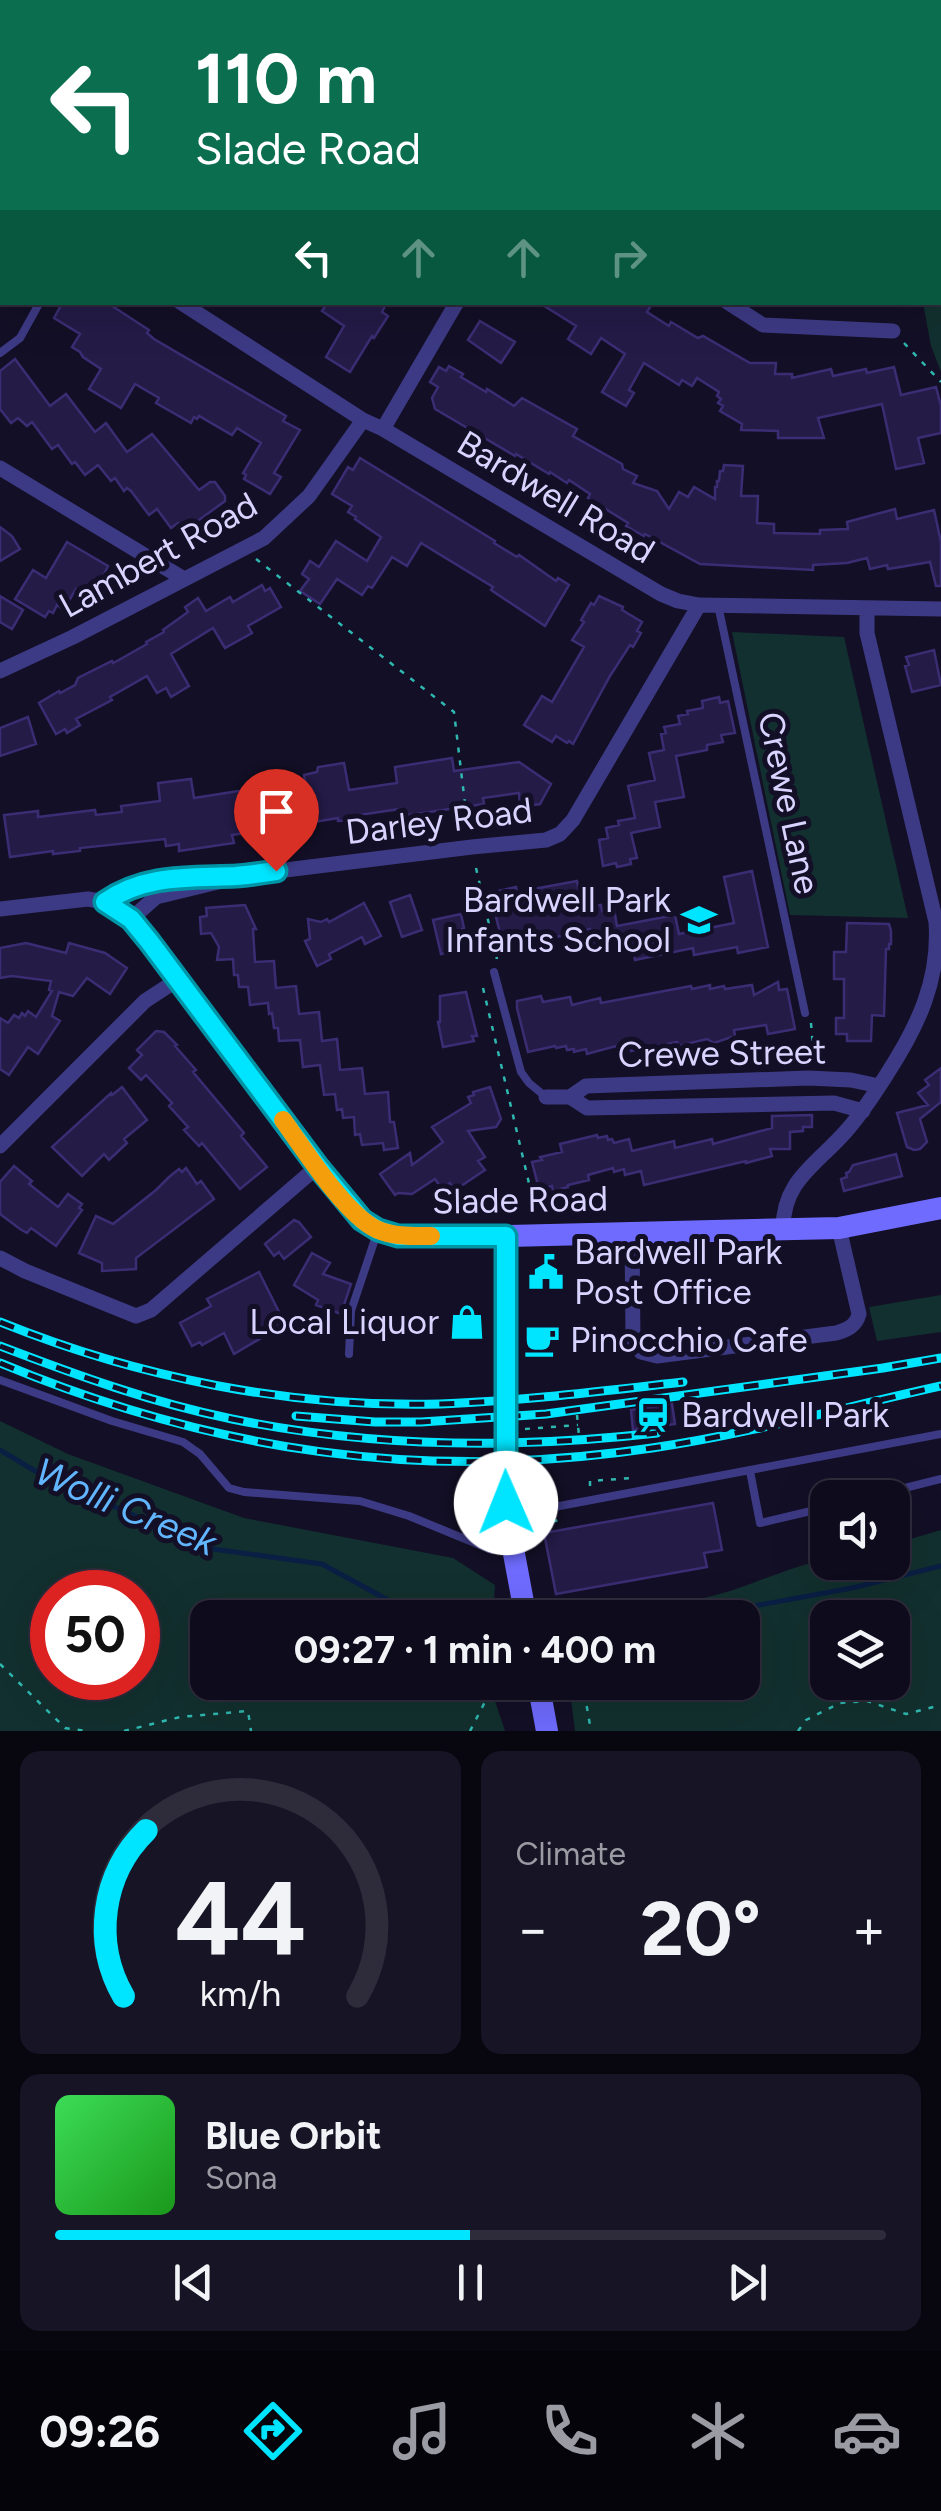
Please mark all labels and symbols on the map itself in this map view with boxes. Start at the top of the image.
street label: Bardwell Road [450,422,662,572]
street label: Lambert Road [52,483,264,627]
street label: Crewe Lane [749,708,829,898]
pin [234,769,319,872]
street label: Darley Road [343,789,535,853]
place label: Bardwell Park Infants School [445,879,671,961]
school or university icon: Bardwell Park Infants School [680,901,718,939]
street label: Crewe Street [617,1030,827,1076]
street label: Slade Road [432,1177,608,1223]
place label: Bardwell Park Post Office [574,1231,782,1313]
public building icon: Bardwell Park Post Office [527,1253,565,1291]
place label: Local Liquor [249,1301,439,1343]
shop icon: Local Liquor [448,1303,486,1341]
place label: Pinocchio Cafe [570,1319,808,1361]
cafe icon: Pinocchio Cafe [523,1321,561,1359]
place label: Bardwell Park [681,1394,889,1436]
station icon: Bardwell Park [634,1396,672,1434]
water label: Wolli Creek [28,1448,225,1566]
position arrow [454,1451,558,1555]
speed limit sign: 50 [30,1570,160,1700]

